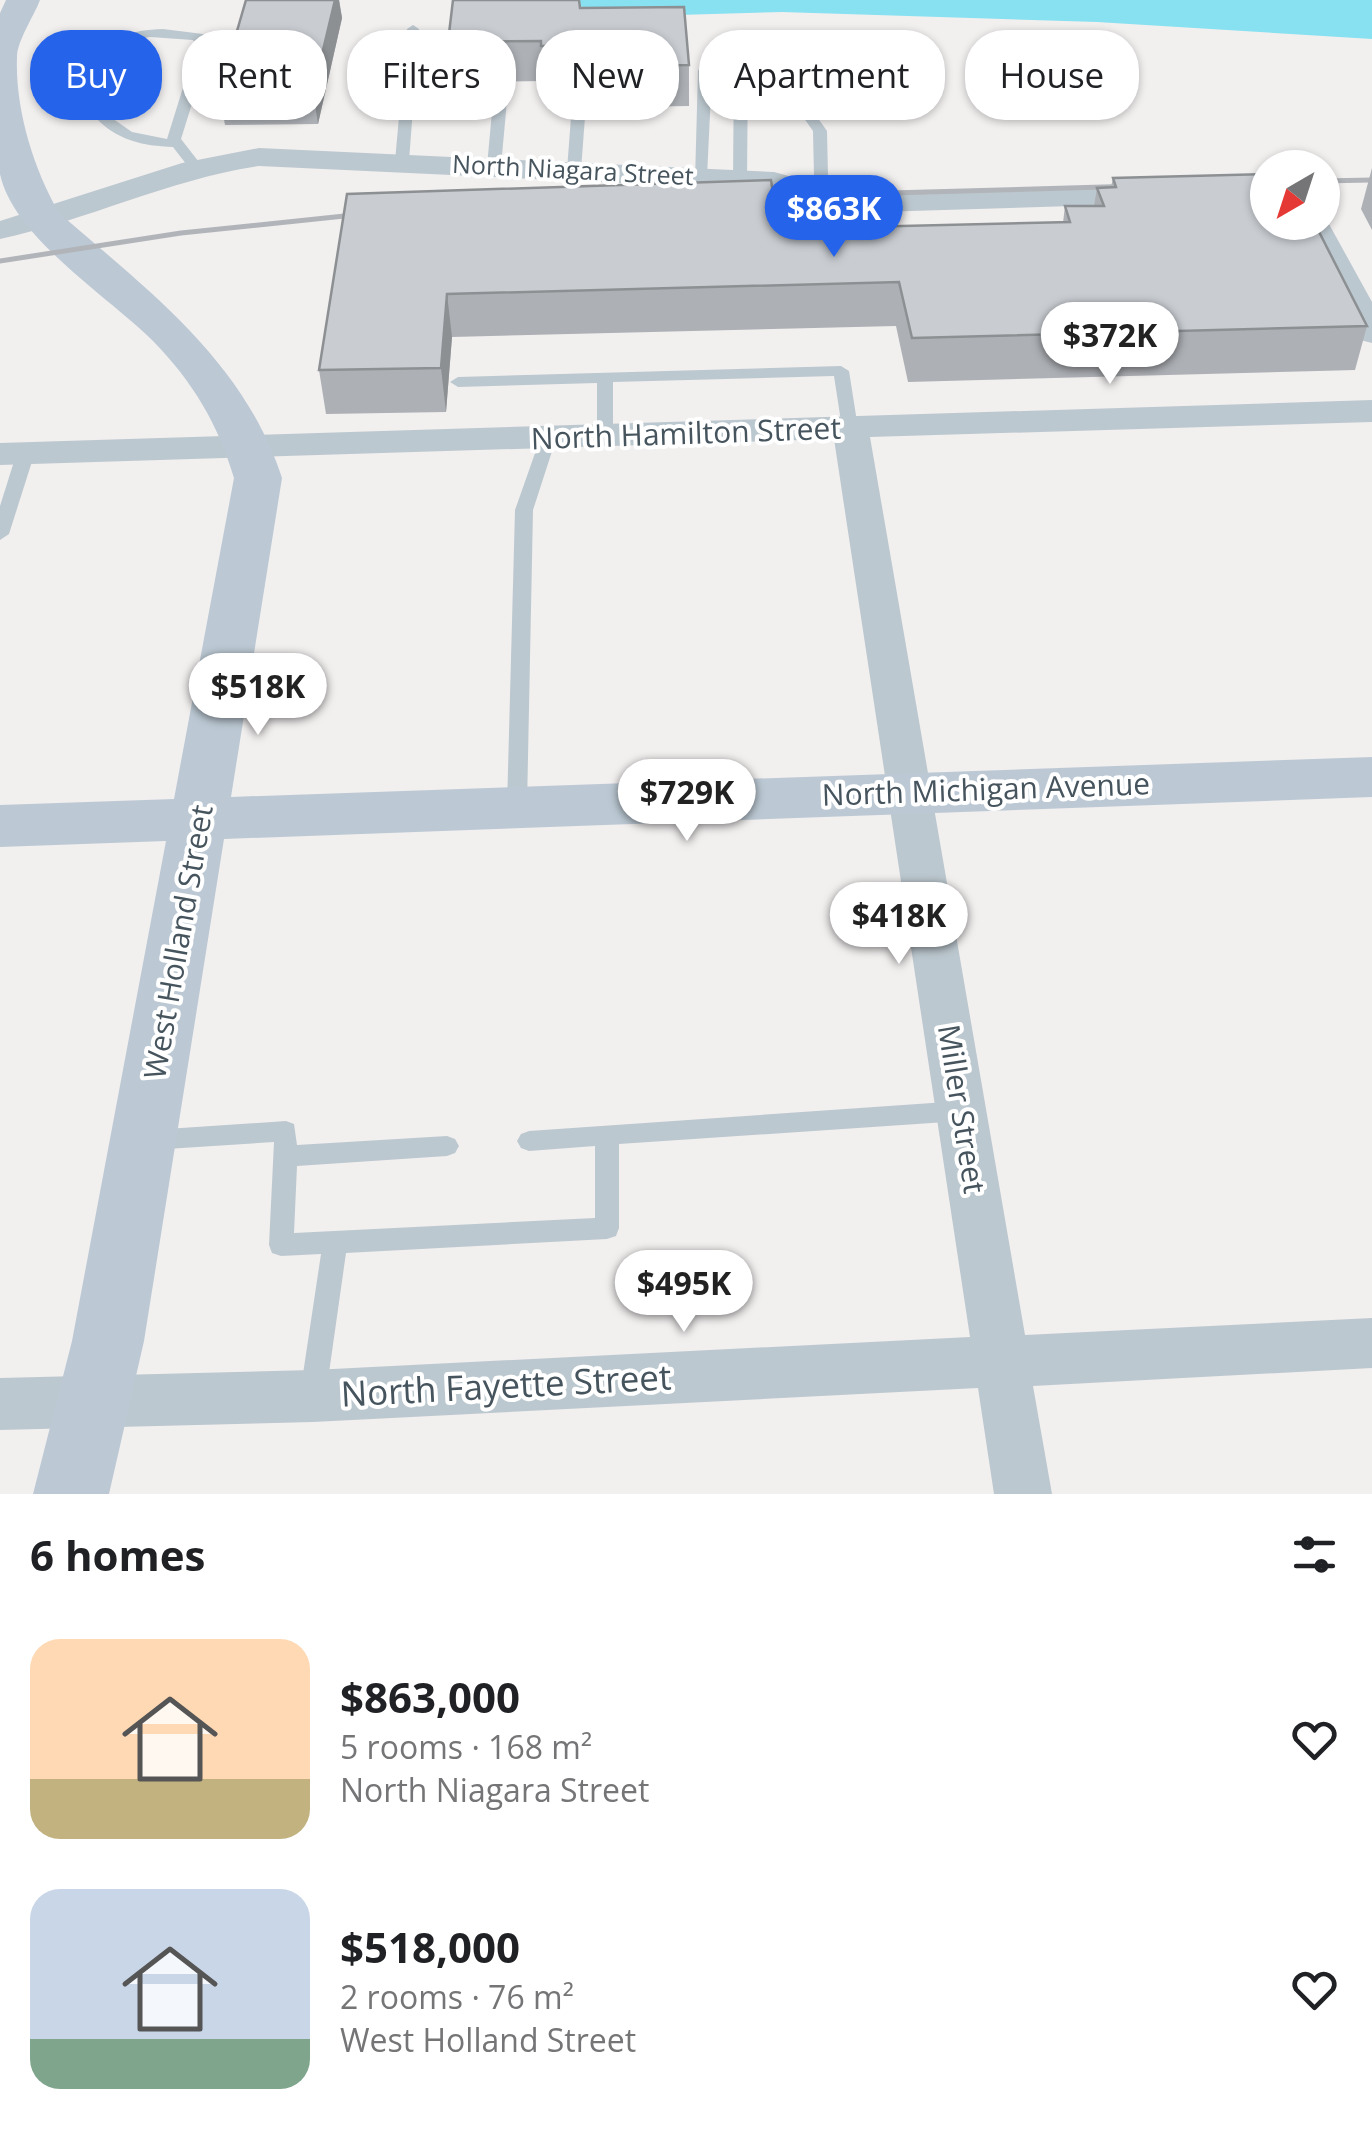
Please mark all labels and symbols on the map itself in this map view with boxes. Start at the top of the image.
street label: North Niagara Street [451,146,695,192]
north arrow [1250,150,1340,240]
pin: $863K [764,175,904,260]
pin: $372K [1040,302,1180,387]
street label: North Hamilton Street [530,407,842,458]
pin: $518K [188,653,328,738]
pin: $729K [617,759,757,844]
street label: North Michigan Avenue [821,762,1151,815]
street label: West Holland Street [133,801,222,1082]
pin: $418K [829,882,969,967]
street label: Miller Street [929,1021,996,1196]
pin: $495K [614,1250,754,1335]
street label: North Fayette Street [339,1352,672,1417]

